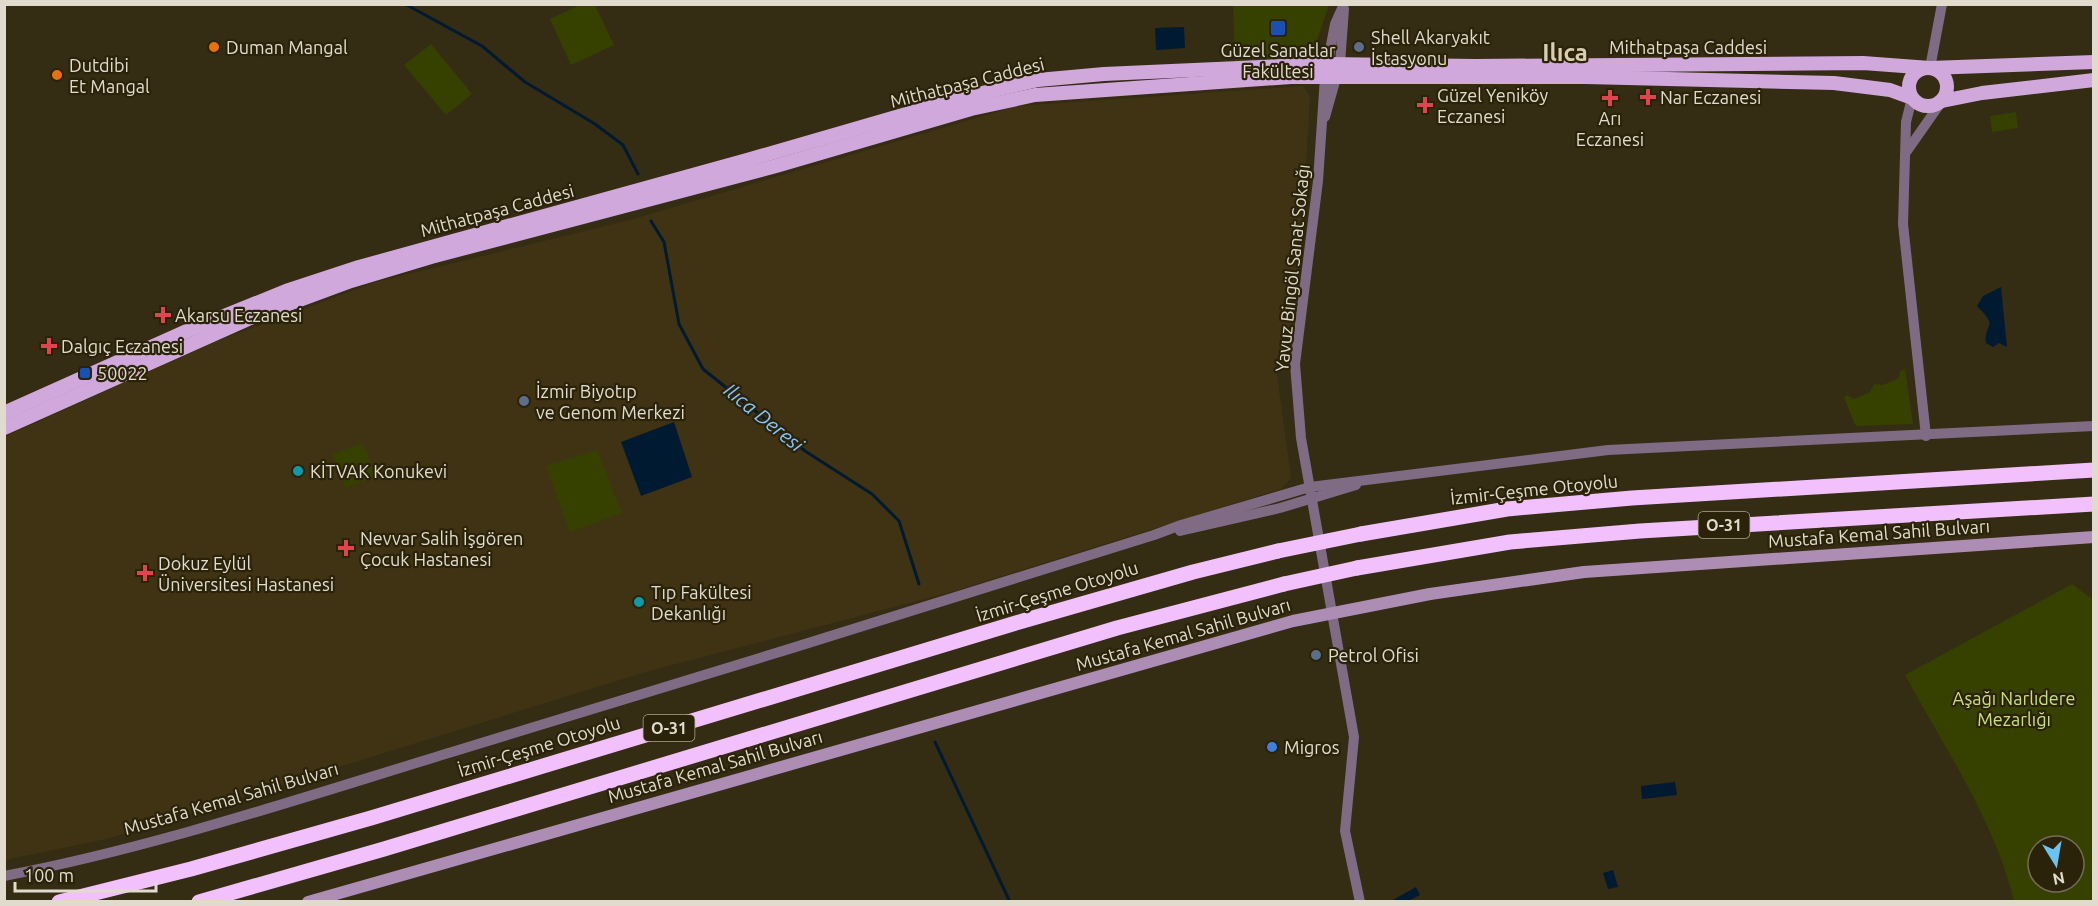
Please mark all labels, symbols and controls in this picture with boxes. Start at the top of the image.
marker: Güzel Sanatlar Fakültesi [1269,19,1287,37]
place label: Shell Akaryakıt İstasyonu [1371,27,1490,68]
place label: Duman Mangal [226,37,348,57]
street label: Mithatpaşa Caddesi [1609,37,1767,57]
district label: Ilıca [1542,39,1588,66]
marker: Duman Mangal [207,40,221,54]
place label: Güzel Sanatlar Fakültesi [1220,40,1336,81]
marker: Shell Akaryakıt İstasyonu [1352,40,1366,54]
street label: Mithatpaşa Caddesi [888,53,1046,111]
place label: Dutdibi Et Mangal [69,55,150,96]
marker: Dutdibi Et Mangal [50,68,64,82]
place label: Güzel Yeniköy Eczanesi [1437,85,1549,126]
place label: Nar Eczanesi [1660,87,1761,107]
marker: Nar Eczanesi [1641,90,1655,104]
marker: Arı Eczanesi [1603,91,1617,105]
marker: Güzel Yeniköy Eczanesi [1418,98,1432,112]
place label: Arı Eczanesi [1576,108,1644,149]
street label: Yavuz Bingöl Sanat Sokağı [1271,163,1313,373]
street label: Mithatpaşa Caddesi [418,180,576,240]
place label: Akarsu Eczanesi [175,305,302,325]
marker: Akarsu Eczanesi [156,308,170,322]
place label: Dalgıç Eczanesi [61,336,183,356]
marker: Dalgıç Eczanesi [42,339,56,353]
place label: 50022 [97,363,148,383]
marker: 50022 [78,366,92,380]
water label: Ilıca Deresi [720,378,809,457]
place label: İzmir Biyotıp ve Genom Merkezi [536,381,685,422]
marker: İzmir Biyotıp ve Genom Merkezi [517,394,531,408]
place label: KİTVAK Konukevi [310,461,447,481]
marker: KİTVAK Konukevi [291,464,305,478]
street label: İzmir-Çeşme Otoyolu [1449,470,1619,508]
road number: O-31 [1698,512,1750,538]
street label: Mustafa Kemal Sahil Bulvarı [1767,515,1991,551]
place label: Nevvar Salih İşgören Çocuk Hastanesi [360,528,523,569]
marker: Nevvar Salih İşgören Çocuk Hastanesi [337,539,355,557]
place label: Dokuz Eylül Üniversitesi Hastanesi [158,553,334,594]
street label: İzmir-Çeşme Otoyolu [973,557,1141,625]
marker: Dokuz Eylül Üniversitesi Hastanesi [136,564,154,582]
place label: Tıp Fakültesi Dekanlığı [651,582,752,623]
street label: Mustafa Kemal Sahil Bulvarı [1073,594,1293,674]
marker: Tıp Fakültesi Dekanlığı [632,595,646,609]
place label: Petrol Ofisi [1328,645,1419,665]
marker: Petrol Ofisi [1309,648,1323,662]
park label: Aşağı Narlıdere Mezarlığı [1952,688,2076,729]
street label: İzmir-Çeşme Otoyolu [455,712,623,780]
road number: O-31 [644,715,694,741]
street label: Mustafa Kemal Sahil Bulvarı [605,726,825,806]
place label: Migros [1284,737,1340,757]
marker: Migros [1265,740,1279,754]
street label: Mustafa Kemal Sahil Bulvarı [121,758,341,838]
north arrow [2026,834,2086,894]
scale bar [15,855,156,893]
text: 100 m [24,865,74,885]
text: N [2051,869,2066,889]

